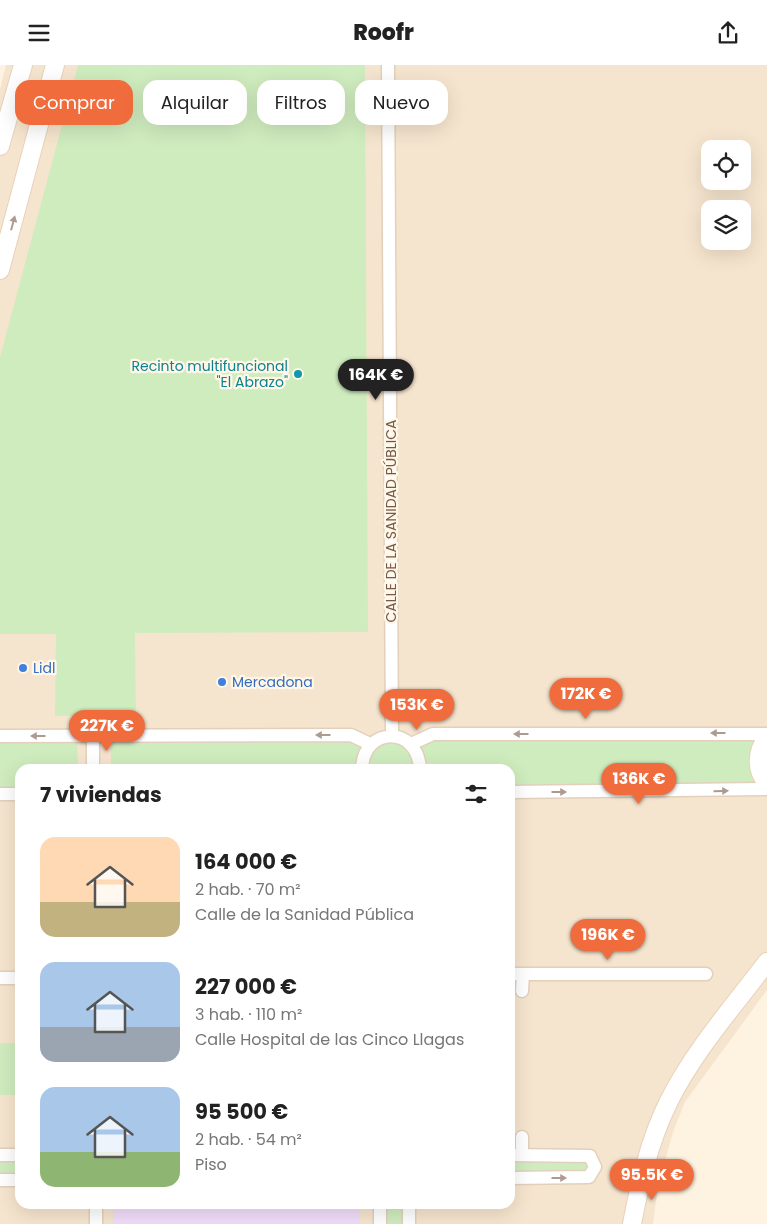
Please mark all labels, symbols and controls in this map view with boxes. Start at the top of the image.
text: Roofr [353,17,414,48]
icon: menu [25,19,53,47]
icon: share [714,19,742,47]
chip: Comprar [15,80,133,125]
chip: Alquilar [143,80,247,125]
chip: Filtros [257,80,345,125]
chip: Nuevo [355,80,448,125]
map controls [701,140,751,250]
button: locate [701,140,751,190]
button: layers [701,200,751,250]
one-way arrow [9,215,17,230]
place label: Recinto multifuncional "El Abrazo" [131,356,288,392]
pin: 164K € [335,359,417,401]
text: 164K € [349,363,403,386]
marker: Recinto multifuncional "El Abrazo" [292,368,304,380]
street label: CALLE DE LA SANIDAD PÚBLICA [381,419,401,623]
place label: Lidl [33,658,55,678]
marker: Lidl [17,662,29,674]
place label: Mercadona [232,672,313,692]
marker: Mercadona [216,676,228,688]
pin: 172K € [545,677,627,720]
text: 172K € [561,682,612,705]
pin: 153K € [376,689,458,731]
text: 153K € [390,693,444,716]
pin: 227K € [66,709,148,752]
text: 227K € [80,714,134,737]
one-way arrow [710,729,726,737]
one-way arrow [513,730,529,738]
one-way arrow [315,731,331,739]
one-way arrow [30,732,46,740]
pin: 136K € [598,763,680,805]
text: 136K € [612,767,666,790]
text: 7 viviendas [40,780,162,809]
icon: filters [462,780,490,808]
one-way arrow [713,787,729,795]
one-way arrow [551,788,567,796]
text: 164 000 € [195,847,297,876]
icon: home [80,857,140,917]
text: 2 hab. · 70 m² [195,878,300,901]
text: Calle de la Sanidad Pública [195,903,414,926]
pin: 196K € [567,919,649,961]
text: 196K € [581,923,635,946]
text: 227 000 € [195,972,297,1001]
icon: home [80,982,140,1042]
text: 3 hab. · 110 m² [195,1003,302,1026]
text: Calle Hospital de las Cinco Llagas [195,1028,464,1051]
text: 95 500 € [195,1097,288,1126]
icon: home [80,1107,140,1167]
text: 2 hab. · 54 m² [195,1128,302,1151]
text: Piso [195,1153,227,1176]
pin: 95.5K € [606,1159,698,1201]
text: 95.5K € [621,1163,683,1186]
one-way arrow [551,1174,567,1182]

